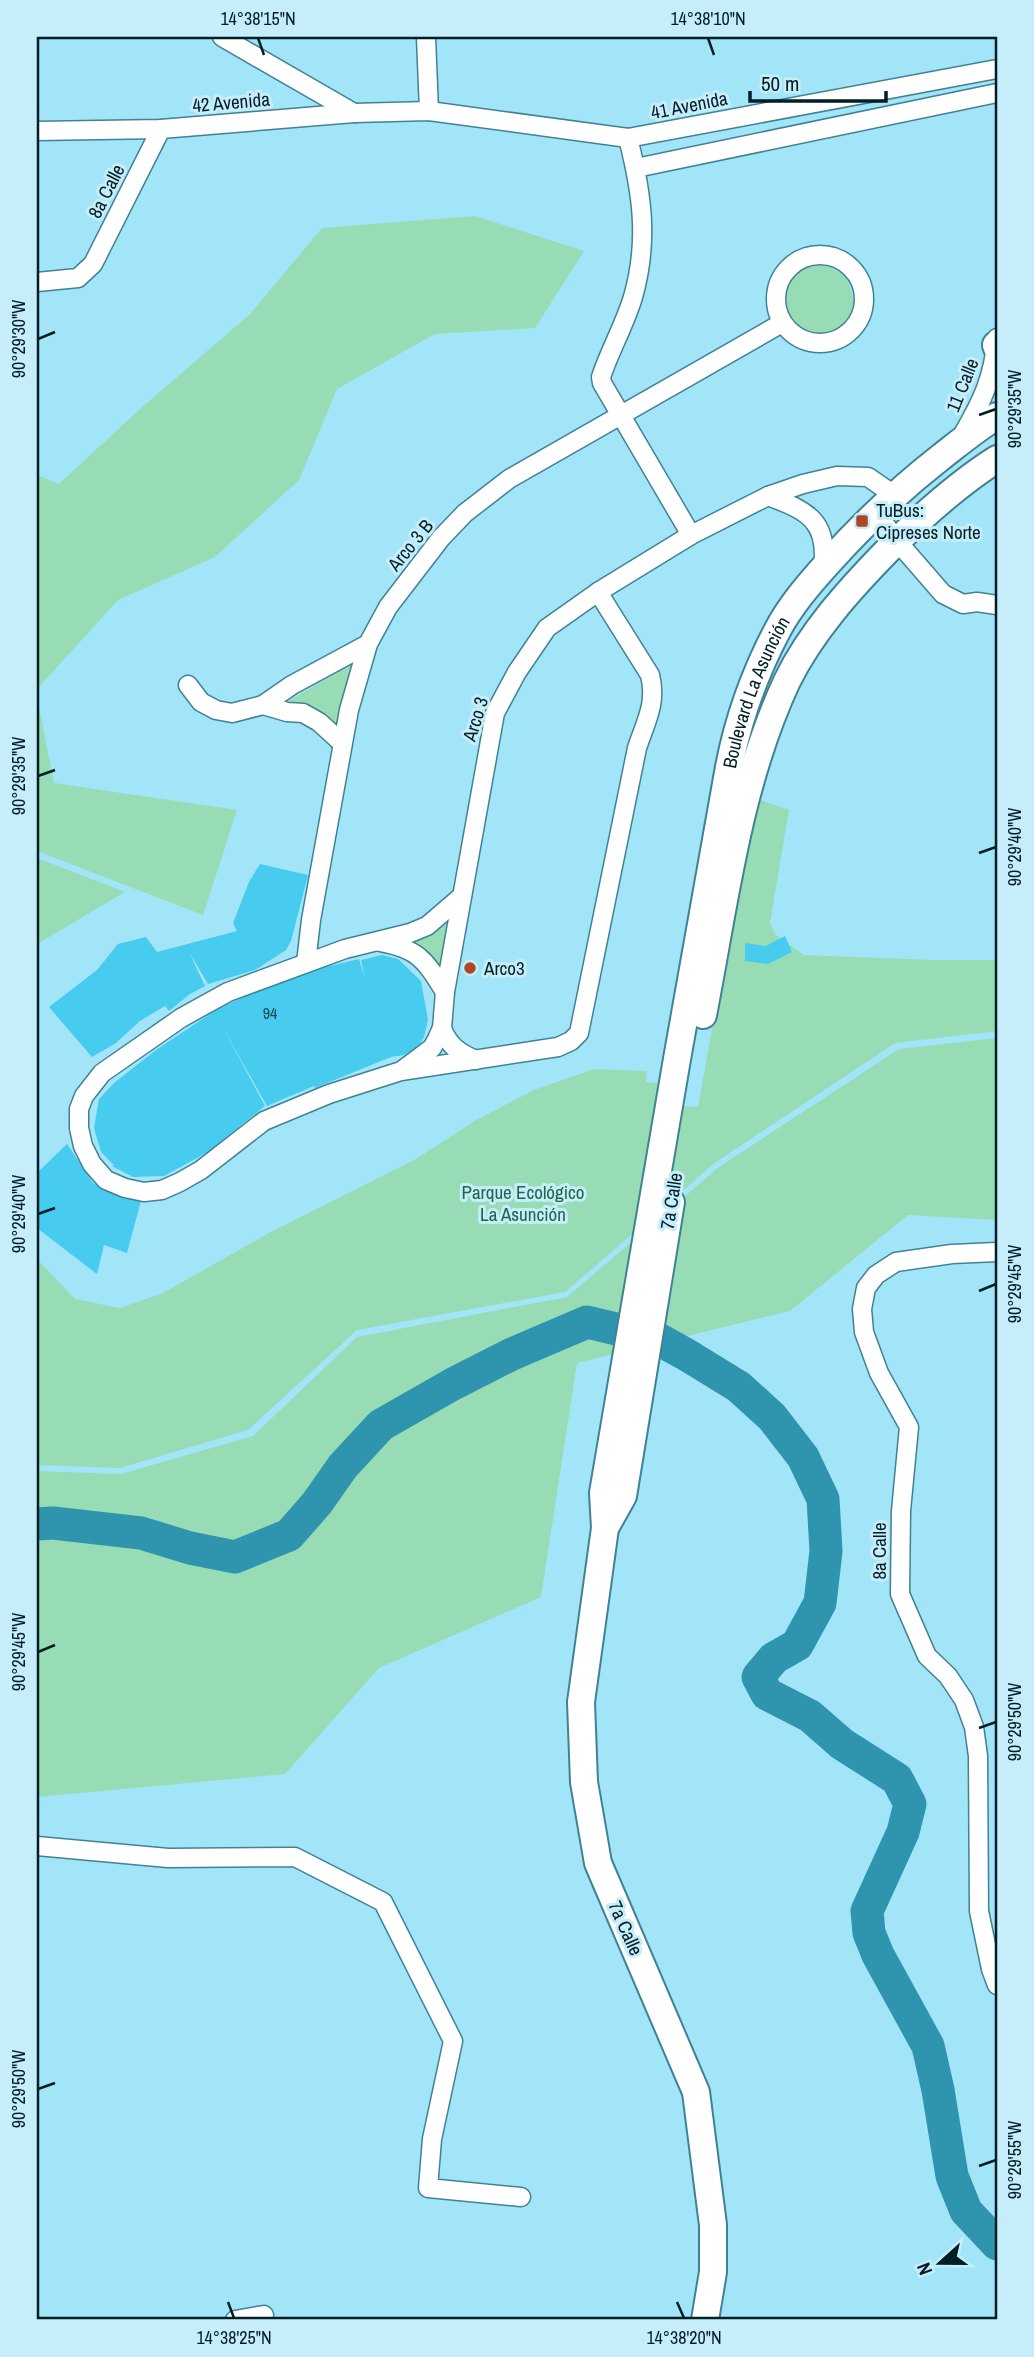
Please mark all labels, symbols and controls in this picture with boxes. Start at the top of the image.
text: 14°38'15"N [220,6,296,31]
text: 14°38'10"N [670,6,746,31]
scale bar [750,60,887,104]
text: 50 m [761,69,799,98]
street label: 41 Avenida [648,85,730,125]
street label: 42 Avenida [191,86,271,118]
street label: 8a Calle [81,160,131,222]
text: 90°29'30"W [6,300,31,378]
street label: 11 Calle [939,354,985,416]
text: 90°29'35"W [1002,370,1027,448]
place label: TuBus: Cipreses Norte [876,497,981,545]
marker: TuBus: Cipreses Norte [854,513,870,529]
street label: Arco 3 B [380,514,439,577]
street label: Boulevard La Asunción [716,611,796,770]
street label: Arco 3 [456,694,494,745]
text: 90°29'35"W [6,737,31,815]
text: 90°29'40"W [1002,808,1027,886]
place label: Arco3 [483,955,525,981]
marker: Arco3 [462,960,478,976]
house number: 94 [263,1002,277,1024]
street label: 7a Calle [654,1171,688,1231]
text: 90°29'40"W [6,1175,31,1253]
park label: Parque Ecológico La Asunción [462,1179,585,1227]
text: 90°29'45"W [1002,1245,1027,1323]
street label: 8a Calle [866,1522,892,1580]
text: 90°29'45"W [6,1613,31,1691]
text: 90°29'50"W [1002,1683,1027,1761]
street label: 7a Calle [603,1897,649,1959]
text: 90°29'50"W [6,2050,31,2128]
text: 90°29'55"W [1002,2121,1027,2199]
north arrow [904,2228,974,2298]
text: N [910,2259,938,2279]
text: 14°38'25"N [196,2325,272,2350]
text: 14°38'20"N [646,2325,722,2350]

